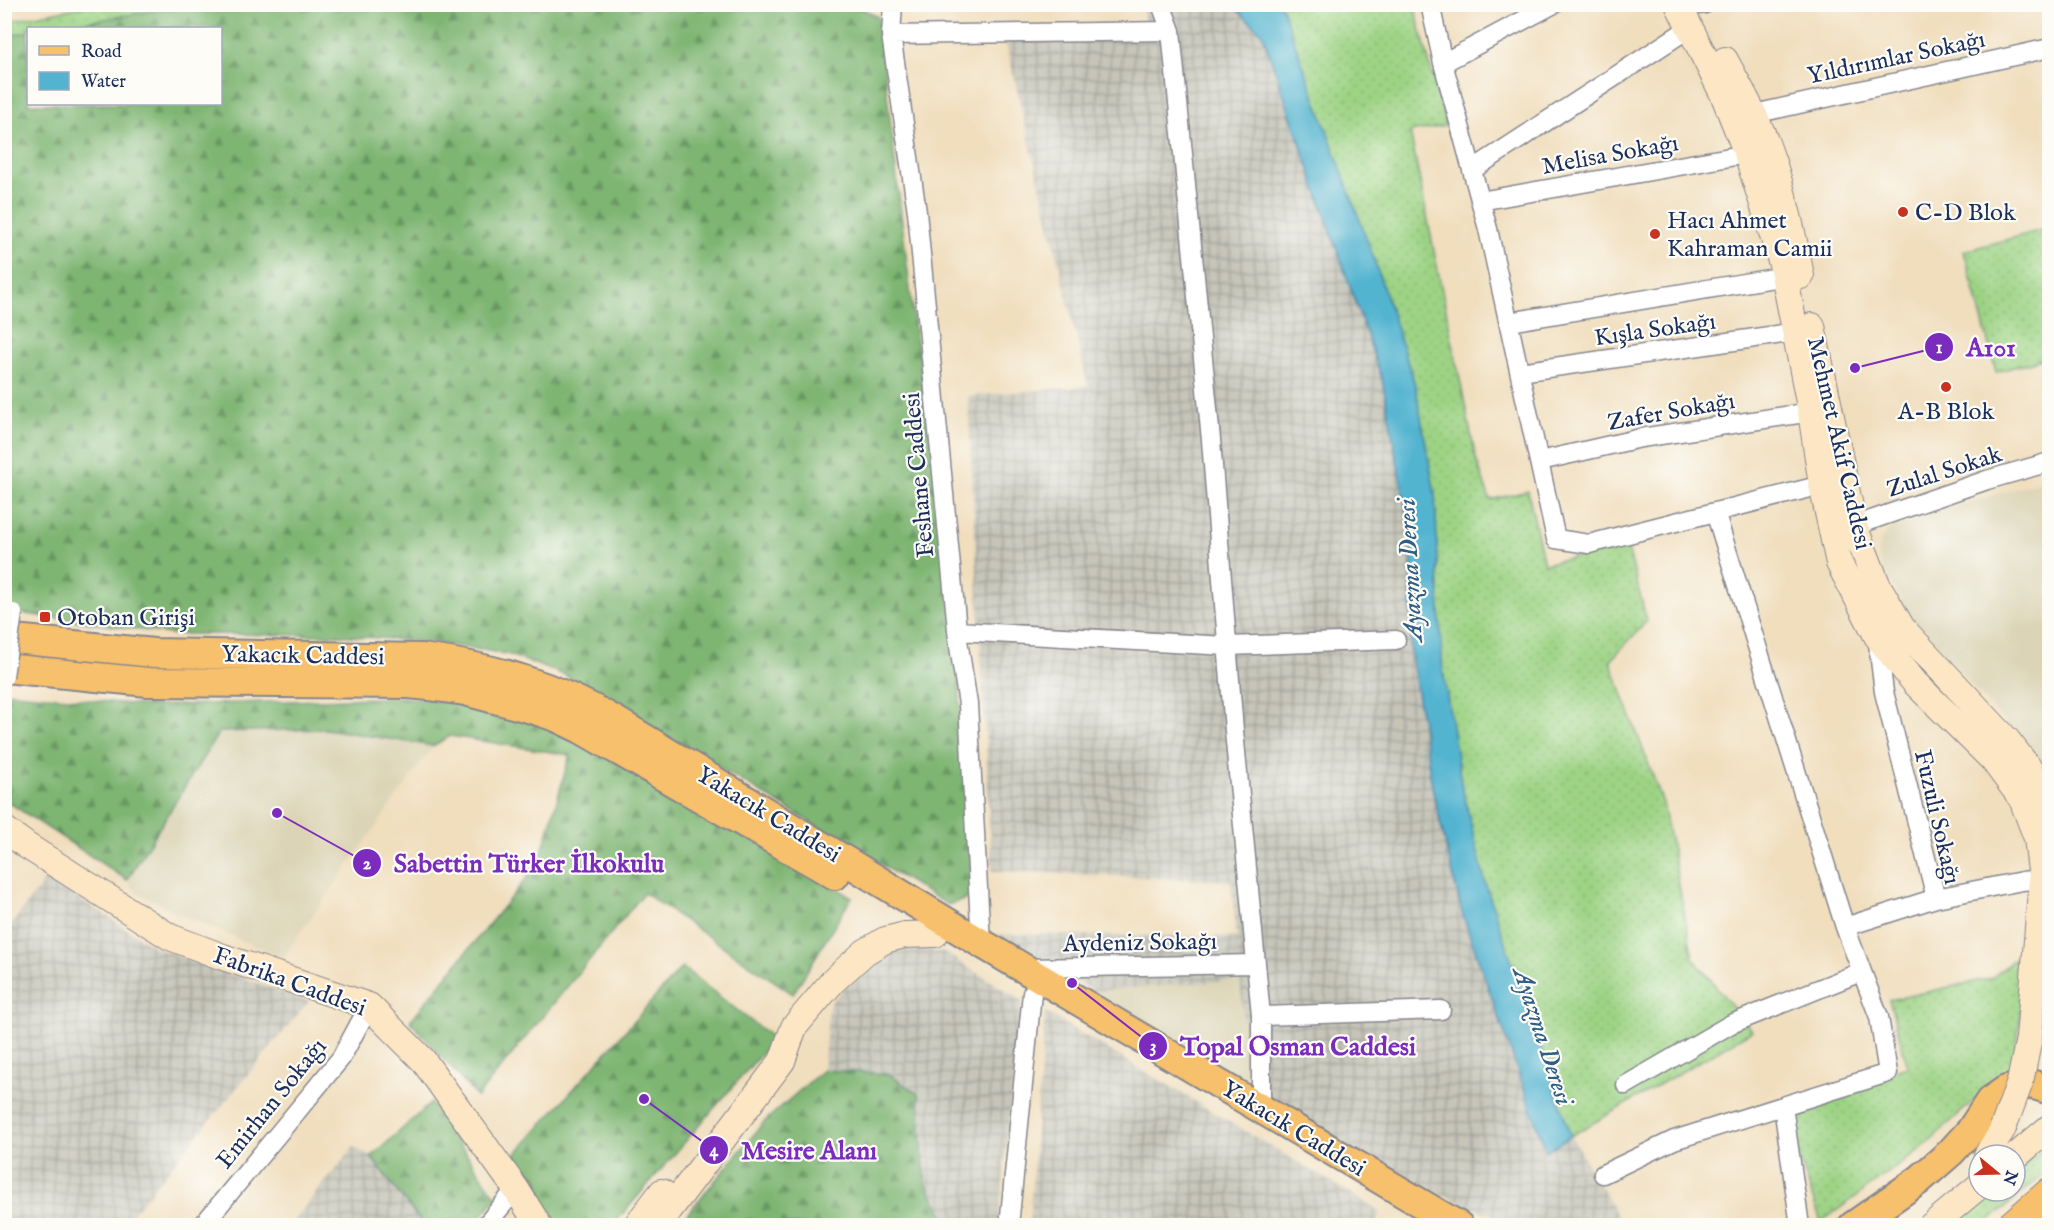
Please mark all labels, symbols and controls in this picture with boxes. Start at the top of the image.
street label: Yıldırımlar Sokağı [1805,24,1988,92]
legend [27,27,222,105]
text: Road [81,41,122,64]
text: Water [81,71,126,94]
street label: Melisa Sokağı [1540,128,1681,183]
place label: C-D Blok [1915,198,2016,229]
marker: C-D Blok [1896,205,1910,219]
place label: Hacı Ahmet Kahraman Camii [1667,206,1833,265]
marker: Hacı Ahmet Kahraman Camii [1648,227,1662,241]
street label: Kışla Sokağı [1593,307,1718,354]
callout: A101 [1924,325,2028,369]
text: A101 [1965,332,2016,365]
street label: Mehmet Akif Caddesi [1799,334,1878,553]
text: 1 [1936,337,1943,360]
marker: A-B Blok [1939,380,1953,394]
street label: Zafer Sokağı [1605,386,1737,439]
street label: Feshane Caddesi [897,391,942,559]
place label: A-B Blok [1897,397,1994,428]
street label: Zulal Sokak [1883,439,2006,506]
water label: Ayazma Deresi [1390,496,1431,645]
place label: Otoban Girişi [57,603,195,634]
marker: Otoban Girişi [38,610,52,624]
street label: Yakacık Caddesi [221,640,385,673]
street label: Fuzuli Sokağı [1906,747,1967,888]
street label: Yakacık Caddesi [690,760,846,871]
callout: Sabettin Türker İlkokulu [352,841,676,885]
text: Sabettin Türker İlkokulu [394,848,665,881]
text: 2 [363,853,372,876]
street label: Aydeniz Sokağı [1062,927,1217,960]
street label: Fabrika Caddesi [209,940,370,1024]
water label: Ayazma Deresi [1504,960,1581,1111]
callout: Topal Osman Caddesi [1138,1024,1428,1068]
text: Topal Osman Caddesi [1179,1031,1416,1064]
street label: Emirhan Sokağı [210,1032,334,1176]
text: 3 [1150,1036,1156,1059]
street label: Yakacık Caddesi [1215,1074,1371,1185]
callout: Mesire Alanı [699,1128,889,1172]
text: Mesire Alanı [741,1135,877,1168]
text: 4 [710,1140,720,1163]
north arrow [1967,1143,2027,1203]
text: N [1998,1166,2021,1187]

